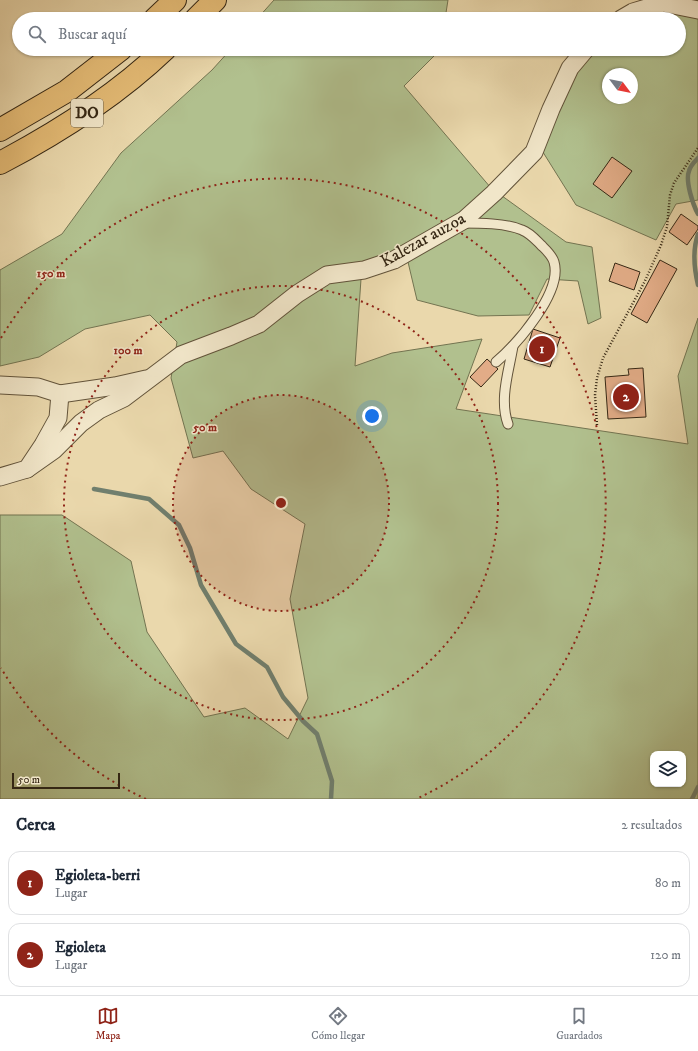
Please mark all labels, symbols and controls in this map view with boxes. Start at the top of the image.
search box [12,12,686,56]
icon: search [26,23,48,45]
text: Buscar aquí [58,25,126,44]
north arrow [602,68,638,104]
road number: DO [71,99,103,127]
street label: Kalezar auzoa [377,207,470,272]
text: 150 m [37,266,65,281]
pin: 1 [529,334,555,364]
text: 100 m [114,343,142,358]
pin: 2 [613,382,639,412]
your location [362,406,382,426]
text: 50 m [192,420,217,435]
centre of rings [274,496,288,510]
map controls [650,751,686,787]
button: layers [650,751,686,787]
scale bar [12,771,120,790]
text: 50 m [18,773,40,787]
text: Cerca [16,814,55,836]
text: 2 resultados [621,817,682,833]
text: Egioleta-berri [55,866,140,885]
text: 1 [28,875,32,891]
text: 80 m [655,875,681,891]
text: Lugar [55,885,87,901]
text: Egioleta [55,938,106,957]
text: 2 [27,947,33,963]
text: 120 m [650,947,681,963]
text: Lugar [55,957,87,973]
tab: Mapa [95,1005,120,1043]
tab: Cómo llegar [311,1005,365,1043]
tab: Guardados [556,1005,603,1043]

